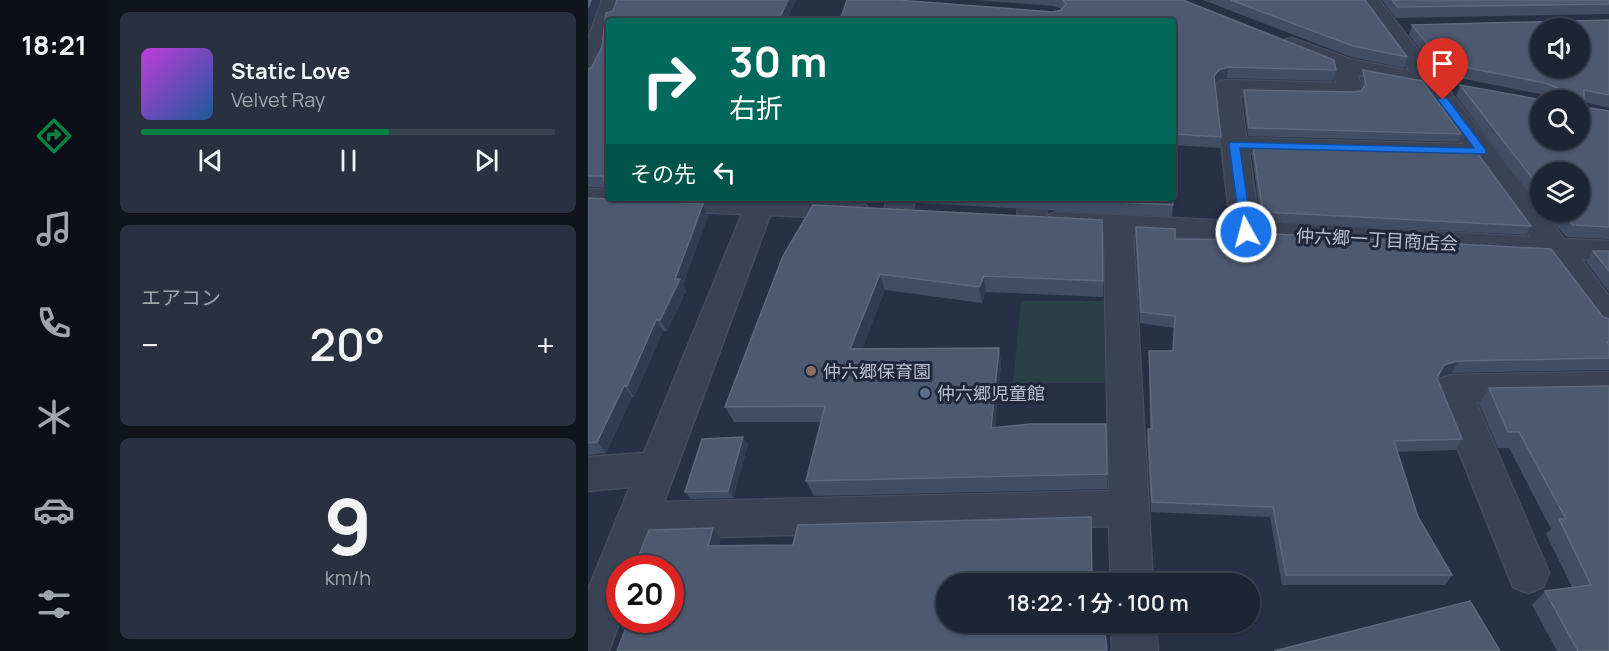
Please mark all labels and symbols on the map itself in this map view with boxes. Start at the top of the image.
pin [1417,38,1468,100]
position arrow [1214,200,1278,264]
street label: 仲六郷一丁目商店会 [1295,223,1459,255]
place label: 仲六郷保育園 [823,359,931,383]
marker: 仲六郷保育園 [804,364,818,378]
place label: 仲六郷児童館 [937,381,1045,405]
marker: 仲六郷児童館 [918,386,932,400]
speed limit sign: 20 [606,555,684,633]

